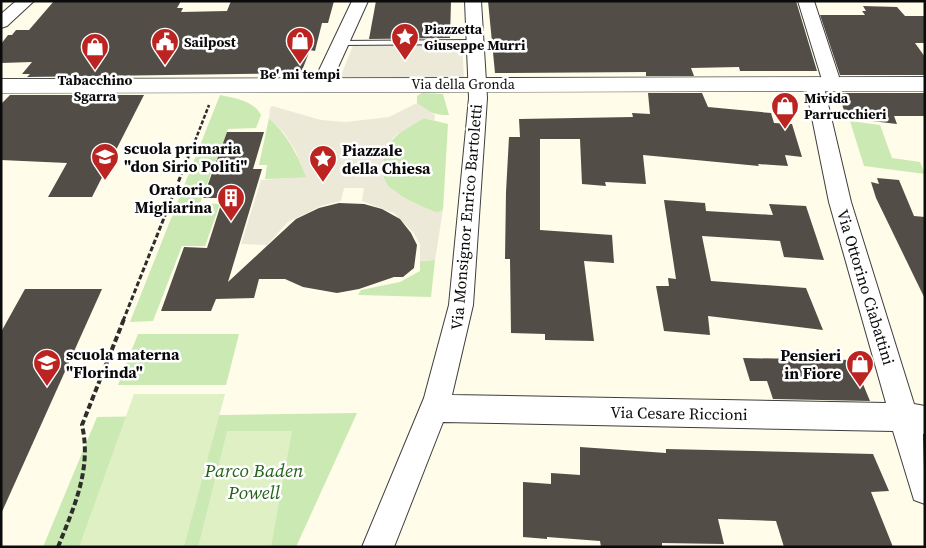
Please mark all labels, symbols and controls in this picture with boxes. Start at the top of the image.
place label: Piazzetta Giuseppe Murri [424,19,526,55]
place icon: Piazzetta Giuseppe Murri [390,22,420,61]
shop icon: Be' mi tempi [285,26,315,65]
public building icon: Sailpost [150,27,180,66]
shop icon: Tabacchino Sgarra [80,32,110,71]
place label: Sailpost [184,32,237,52]
place label: Be' mi tempi [260,64,341,84]
place label: Tabacchino Sgarra [58,70,133,106]
street label: Via della Gronda [411,74,516,94]
place label: Mivida Parrucchieri [804,88,887,124]
shop icon: Mivida Parrucchieri [770,91,800,130]
street label: Via Monsignor Enrico Bartoletti [445,103,487,331]
place label: scuola primaria "don Sirio Politi" [124,137,248,177]
place label: Piazzale della Chiesa [342,139,431,179]
school or university icon: scuola primaria "don Sirio Politi" [90,142,120,181]
place icon: Piazzale della Chiesa [308,144,338,183]
place label: Oratorio Migliarina [135,178,213,218]
building icon: Oratorio Migliarina [216,183,246,222]
street label: Via Ottorino Ciabattini [832,207,900,368]
place label: scuola materna "Florinda" [66,343,180,383]
place label: Pensieri in Fiore [780,344,841,384]
school or university icon: scuola materna "Florinda" [32,348,62,387]
shop icon: Pensieri in Fiore [845,349,875,388]
street label: Via Cesare Riccioni [610,401,748,425]
park label: Parco Baden Powell [204,457,304,505]

